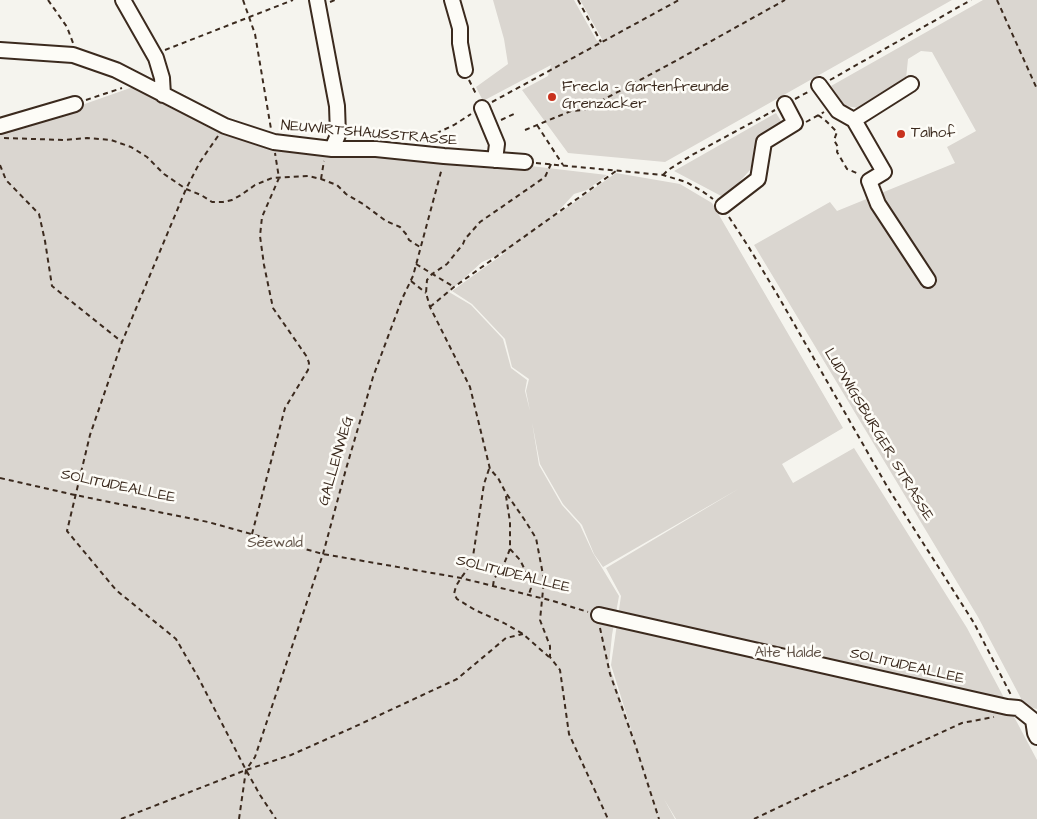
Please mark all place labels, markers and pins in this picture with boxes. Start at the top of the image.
place label: Frecla - Gartenfreunde Grenzacker [562,79,729,114]
marker: Frecla - Gartenfreunde Grenzacker [546,91,558,103]
place label: Talhof [911,125,955,143]
marker: Talhof [895,128,907,140]

